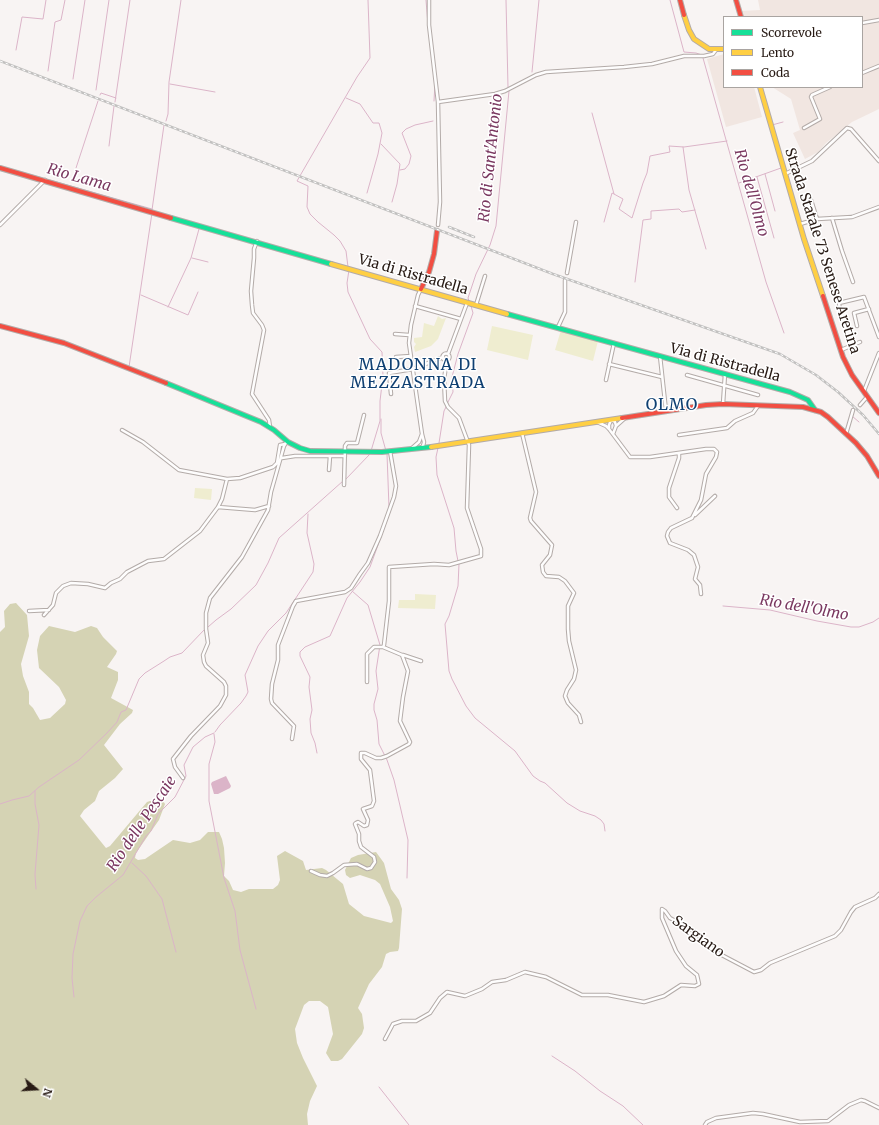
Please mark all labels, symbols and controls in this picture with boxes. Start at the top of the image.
legend [723,16,863,88]
text: Scorrevole [761,25,822,40]
text: Lento [761,45,794,60]
text: Coda [761,65,790,80]
water label: Rio di Sant'Antonio [475,93,507,223]
street label: Strada Statale 73 Senese Aretina [781,146,863,356]
water label: Rio dell'Olmo [730,147,772,239]
water label: Rio Lama [45,160,113,196]
street label: Via di Ristradella [356,251,470,299]
street label: Via di Ristradella [668,340,782,386]
district label: MADONNA DI MEZZASTRADA [350,355,486,393]
district label: OLMO [646,395,698,415]
water label: Rio dell'Olmo [758,591,850,625]
water label: Rio delle Pescaie [103,773,181,875]
street label: Sargiano [669,913,727,961]
north arrow [16,1069,56,1109]
text: N [39,1086,55,1099]

